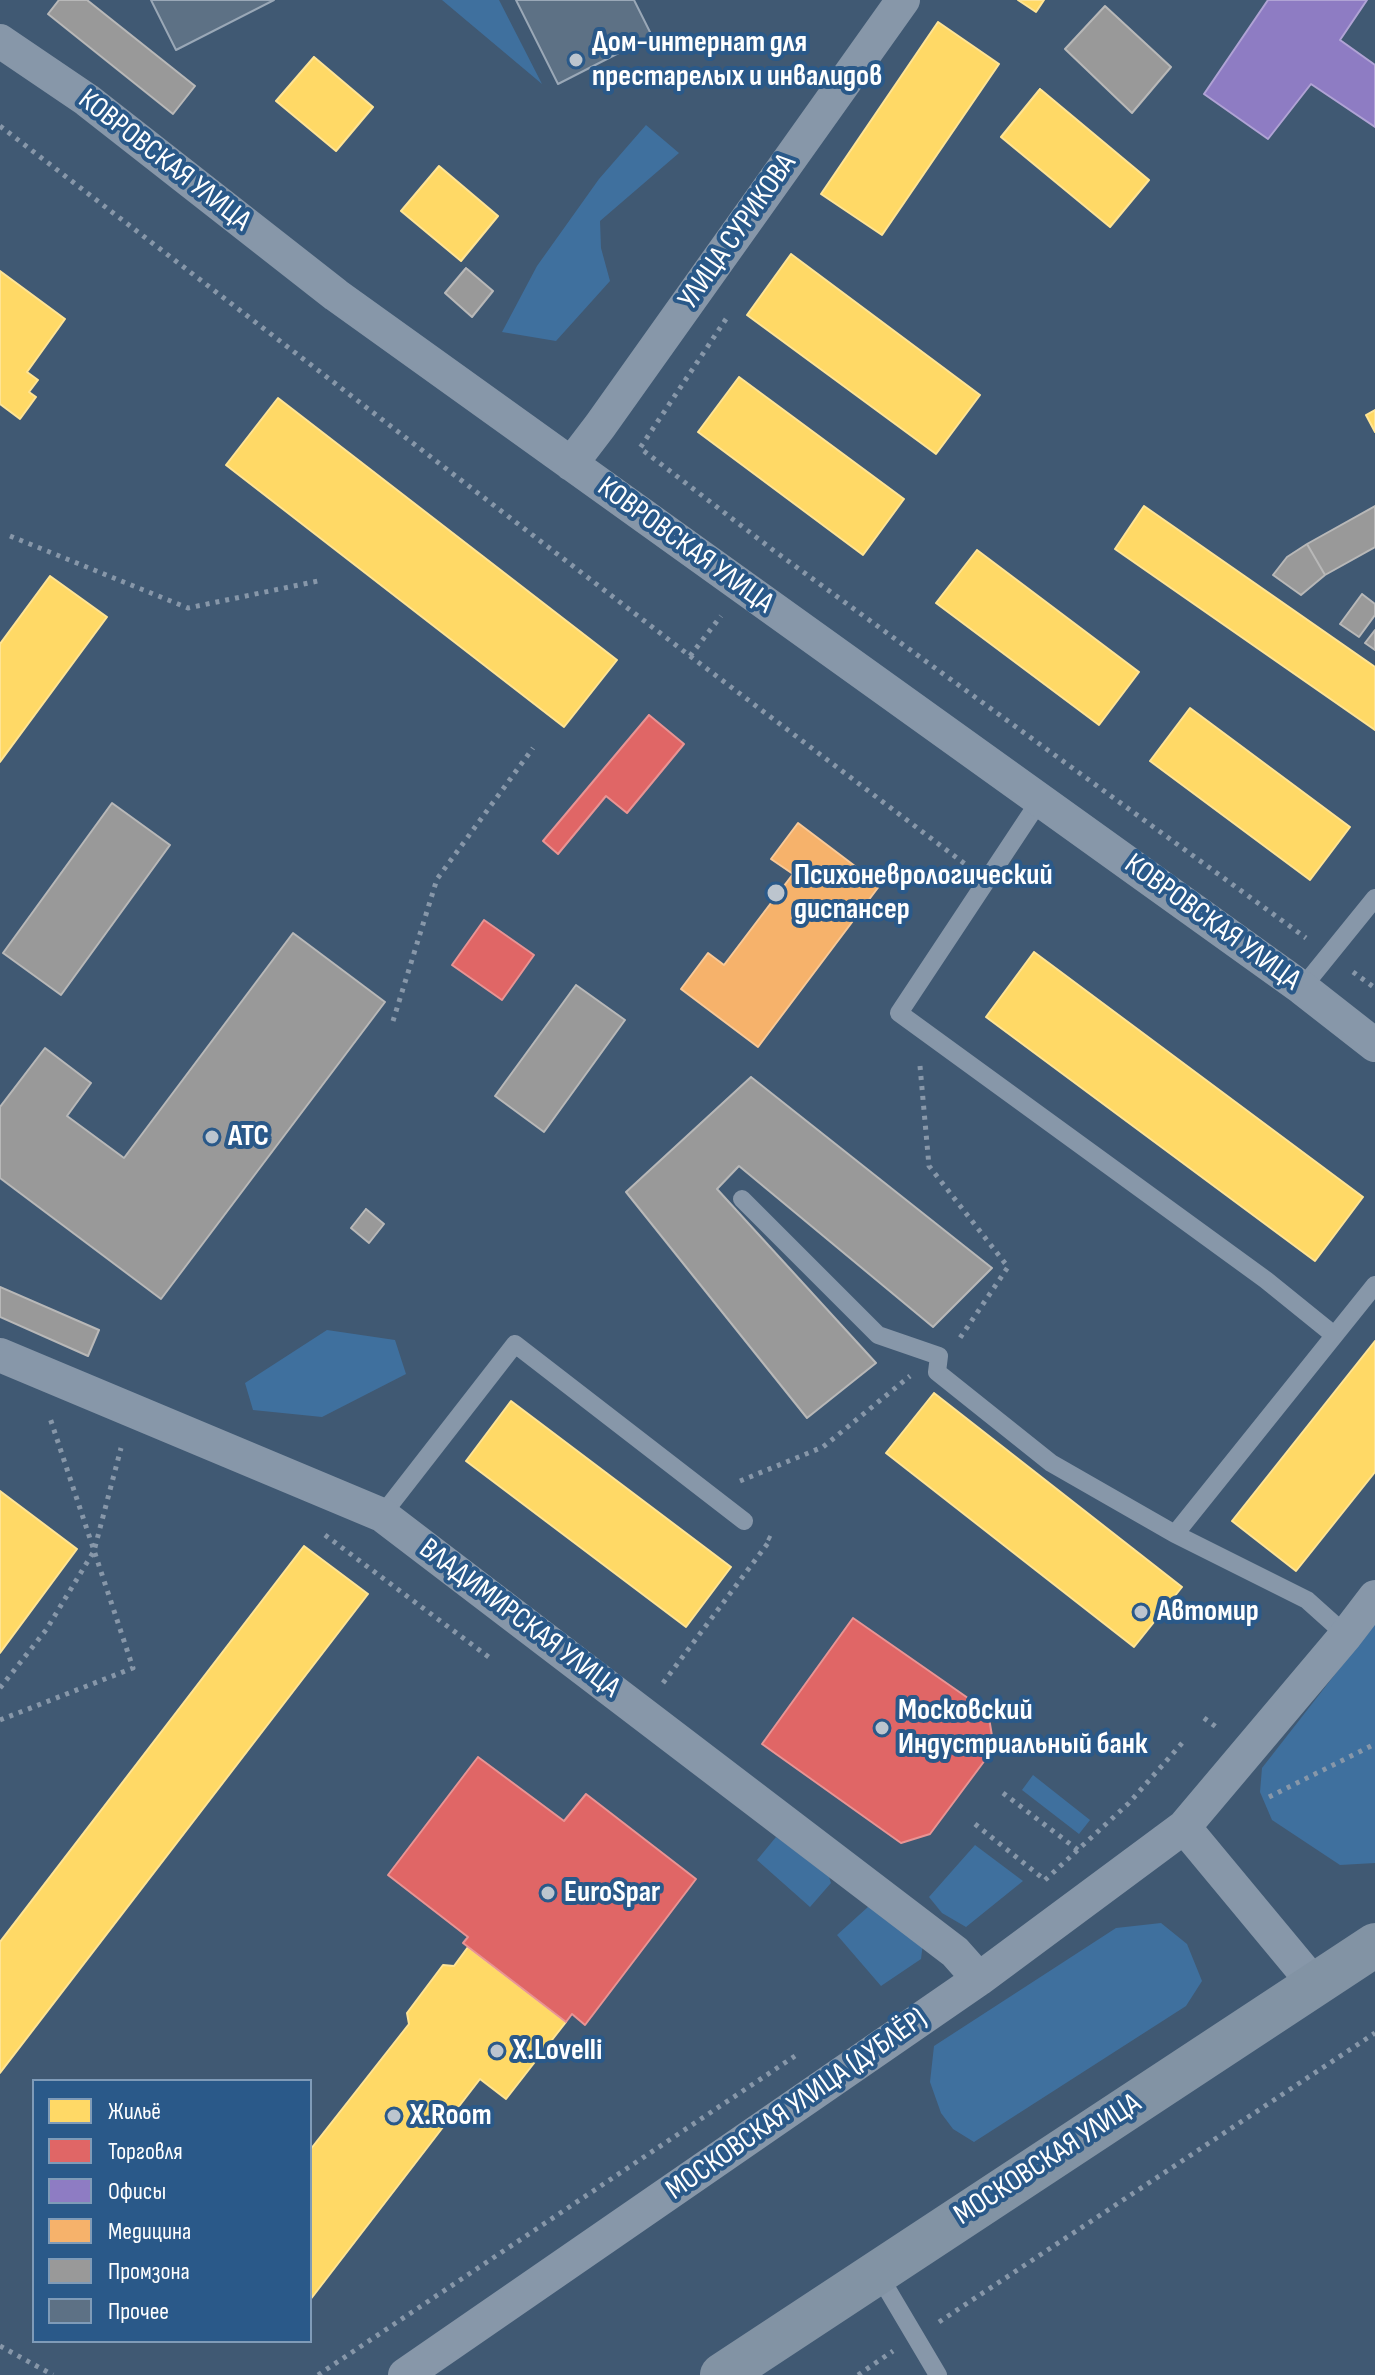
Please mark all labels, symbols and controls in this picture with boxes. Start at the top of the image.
place label: Дом-интернат для престарелых и инвалидов [592,25,882,96]
marker: Дом-интернат для престарелых и инвалидов [567,51,585,69]
street label: КОВРОВСКАЯ УЛИЦА [71,82,257,240]
street label: УЛИЦА СУРИКОВА [671,147,805,317]
street label: КОВРОВСКАЯ УЛИЦА [590,470,780,622]
street label: КОВРОВСКАЯ УЛИЦА [1117,847,1307,999]
place label: Психоневрологический диспансер [794,858,1052,928]
marker: Психоневрологический диспансер [765,882,787,904]
place label: АТС [228,1119,269,1155]
marker: АТС [203,1128,221,1146]
street label: ВЛАДИМИРСКАЯ УЛИЦА [411,1532,627,1706]
place label: Автомир [1157,1594,1259,1630]
marker: Автомир [1132,1603,1150,1621]
place label: Московский Индустриальный банк [898,1693,1148,1764]
marker: Московский Индустриальный банк [873,1719,891,1737]
place label: EuroSpar [564,1875,660,1911]
marker: EuroSpar [539,1884,557,1902]
street label: МОСКОВСКАЯ УЛИЦА (ДУБЛЁР) [660,2001,934,2209]
place label: X.Lovelli [513,2033,602,2069]
marker: X.Lovelli [488,2042,506,2060]
legend [32,2079,312,2343]
street label: МОСКОВСКАЯ УЛИЦА [948,2086,1148,2234]
text: Жильё [108,2097,161,2126]
place label: Х.Room [410,2098,492,2134]
marker: Х.Room [385,2107,403,2125]
text: Торговля [108,2137,183,2166]
text: Офисы [108,2177,166,2206]
text: Медицина [108,2217,191,2246]
text: Промзона [108,2257,190,2286]
text: Прочее [108,2297,169,2326]

